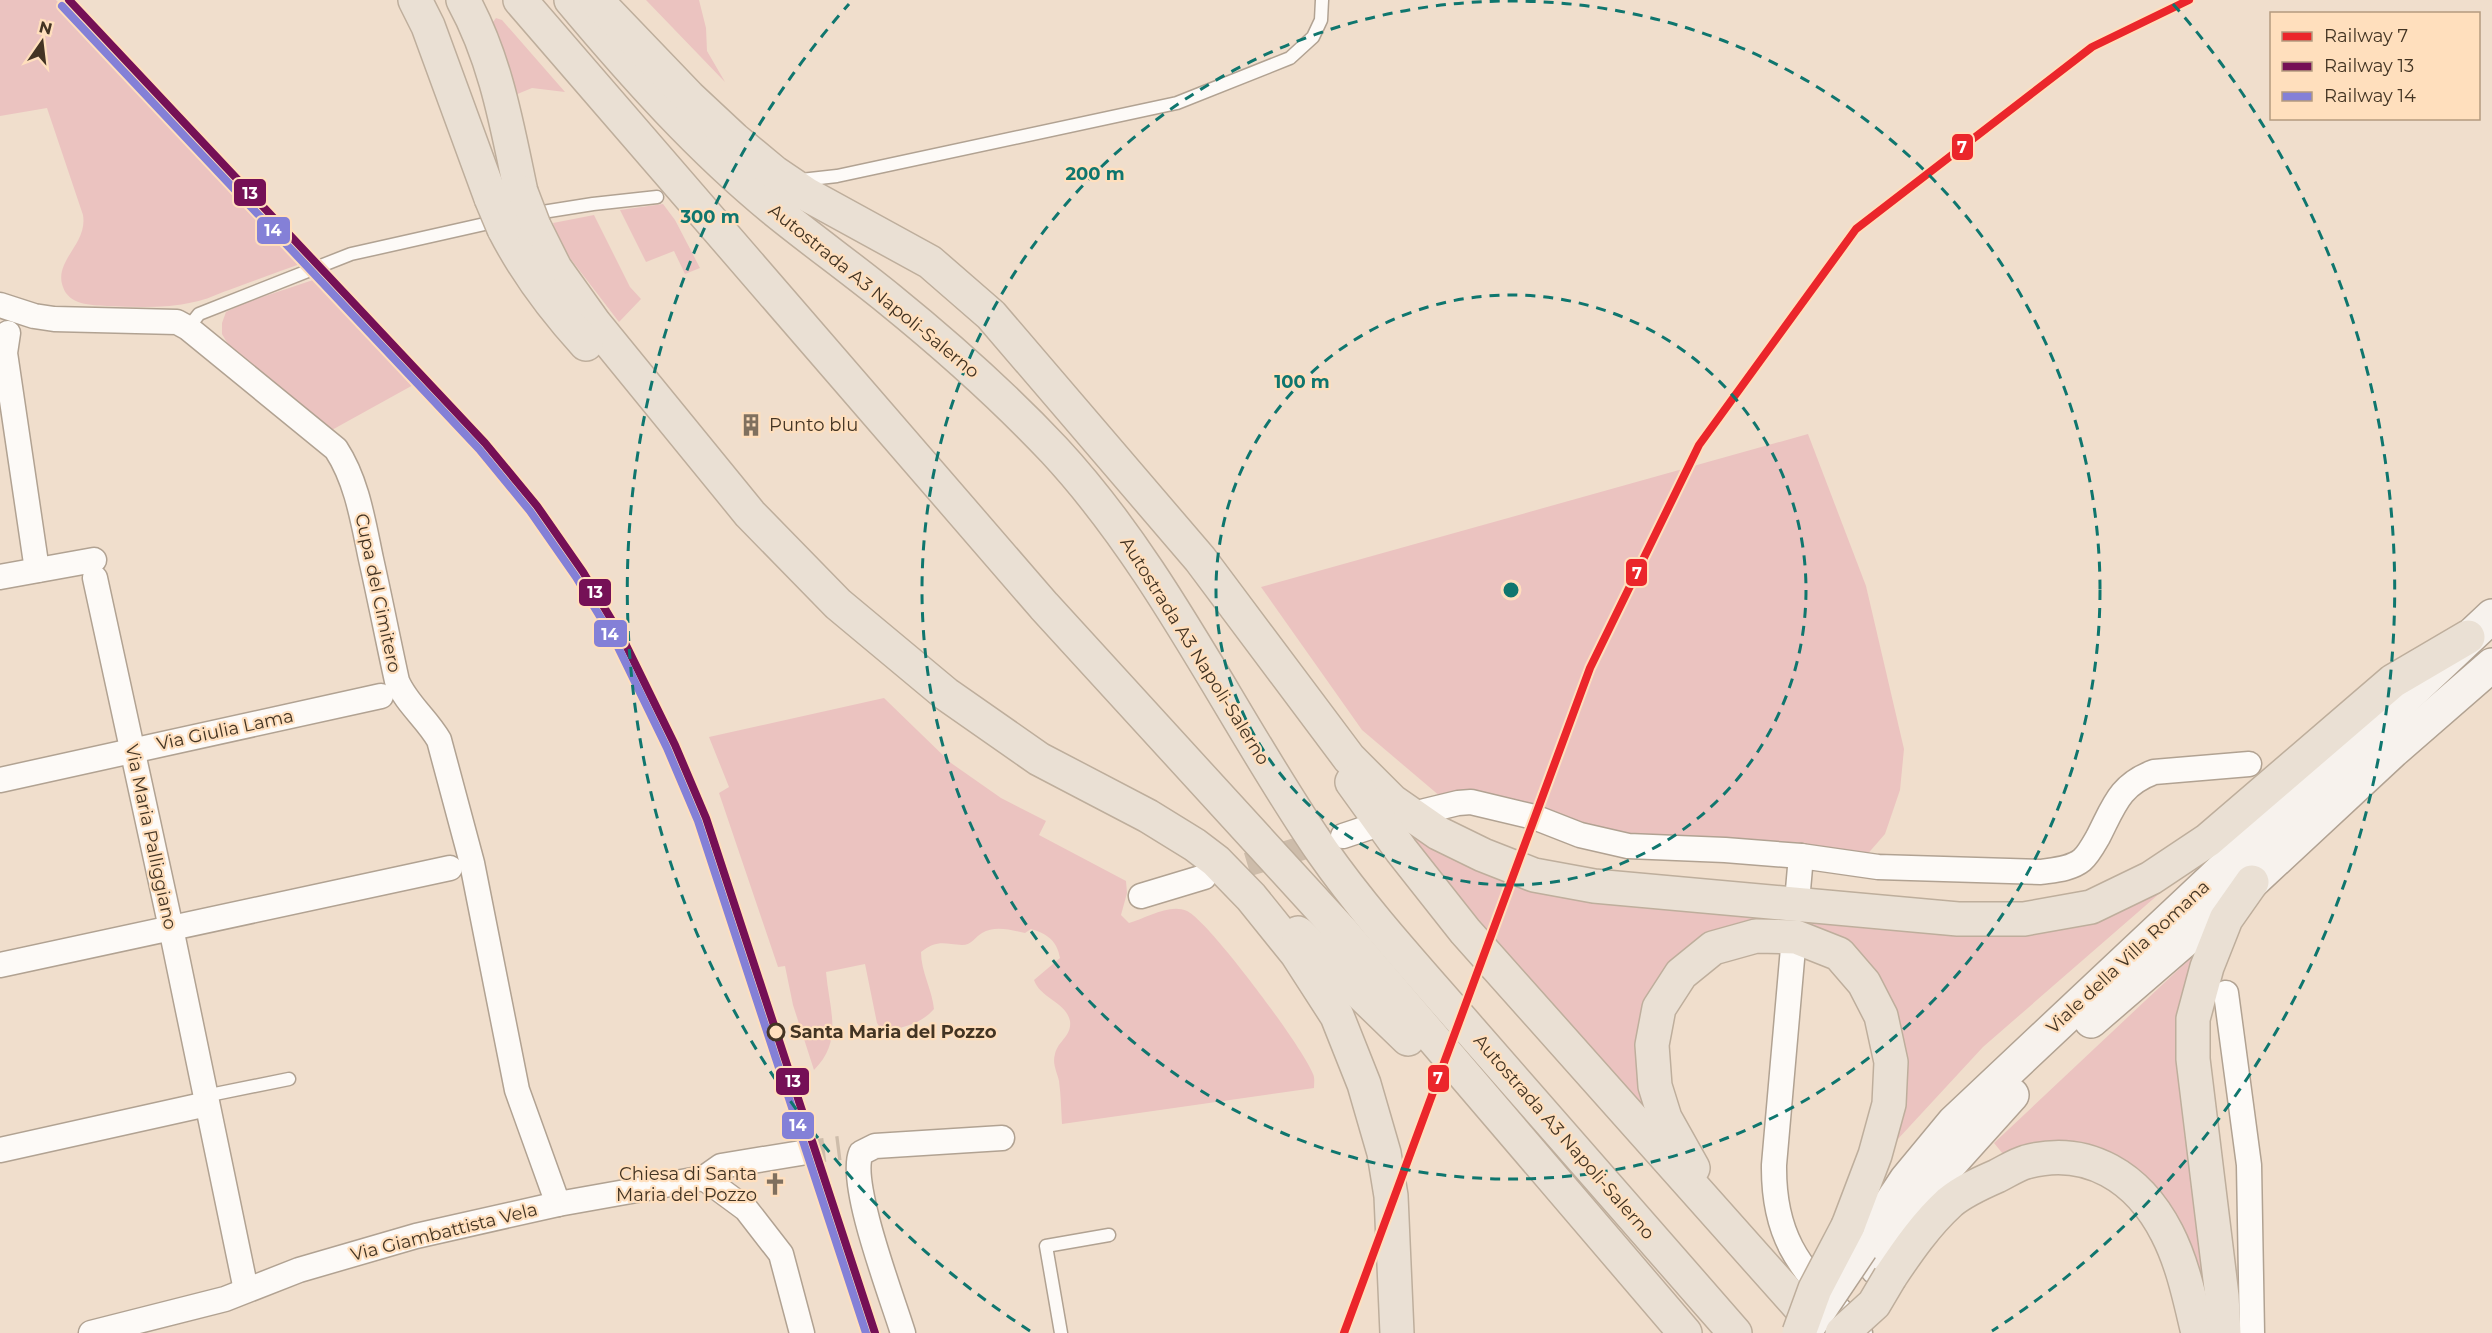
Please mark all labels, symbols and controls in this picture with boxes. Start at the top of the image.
north arrow [12,12,72,72]
legend [2270,12,2480,120]
text: N [37,17,54,39]
text: Railway 7 [2324,25,2408,47]
text: Railway 13 [2324,55,2414,77]
text: Railway 14 [2324,85,2416,107]
line badge: 7 [1951,133,1974,161]
text: 7 [1957,138,1967,157]
text: 200 m [1065,163,1125,185]
line badge: 13 [233,178,267,207]
text: 13 [242,184,258,203]
street label: Autostrada A3 Napoli-Salerno [764,199,984,383]
text: 300 m [679,206,740,228]
line badge: 14 [256,216,291,245]
text: 14 [264,221,282,240]
text: 100 m [1274,371,1330,393]
building icon: Punto blu [738,412,764,438]
place label: Punto blu [769,414,858,436]
street label: Cupa del Cimitero [350,511,406,675]
street label: Autostrada A3 Napoli-Salerno [1116,533,1274,769]
line badge: 7 [1625,558,1648,587]
text: 7 [1632,564,1642,583]
line badge: 13 [578,578,612,607]
centre of rings [1501,580,1521,600]
text: 13 [587,583,603,602]
line badge: 14 [593,619,628,648]
text: 14 [601,625,619,644]
street label: Via Giulia Lama [155,705,295,755]
street label: Via Maria Palliggiano [121,742,181,932]
street label: Viale della Villa Romana [2042,876,2214,1038]
place label: Santa Maria del Pozzo [790,1021,997,1043]
marker: Santa Maria del Pozzo [767,1023,785,1041]
street label: Autostrada A3 Napoli-Salerno [1469,1030,1659,1244]
line badge: 7 [1427,1064,1450,1093]
line badge: 13 [775,1067,810,1096]
text: 7 [1433,1069,1443,1088]
text: 13 [785,1072,801,1091]
line badge: 14 [781,1111,815,1140]
text: 14 [789,1116,807,1135]
place label: Chiesa di Santa Maria del Pozzo [616,1163,757,1206]
church icon: Chiesa di Santa Maria del Pozzo [762,1171,788,1197]
street label: Via Giambattista Vela [348,1198,540,1266]

